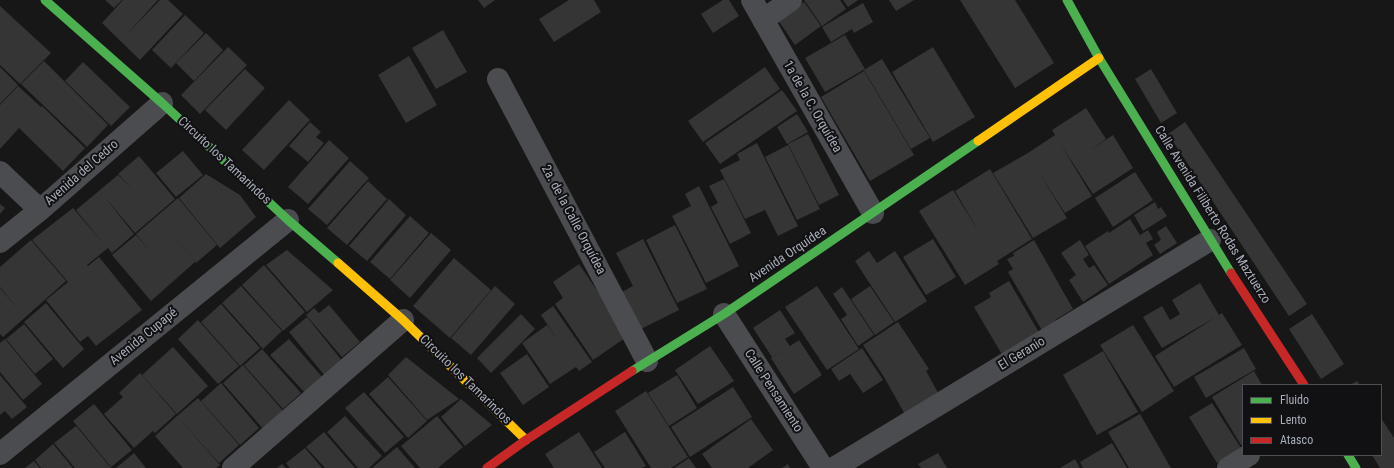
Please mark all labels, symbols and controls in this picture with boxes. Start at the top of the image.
street label: 1a de la C. Orquídea [779,58,845,156]
street label: Circuito los Tamarindos [174,114,274,208]
street label: Calle Avenida Filiberto Rodas Maztuerzo [1151,123,1273,307]
street label: Avenida del Cedro [42,137,122,209]
street label: 2a. de la Calle Orquídea [538,163,608,277]
street label: Avenida Orquídea [746,223,830,287]
street label: Avenida Cupapé [107,305,181,369]
street label: Circuito los Tamarindos [416,332,514,428]
street label: El Geranio [996,334,1048,374]
street label: Calle Pensamiento [740,347,806,435]
legend [1242,384,1382,456]
text: Fluido [1280,393,1309,407]
text: Lento [1280,413,1307,427]
text: Atasco [1280,433,1313,447]

